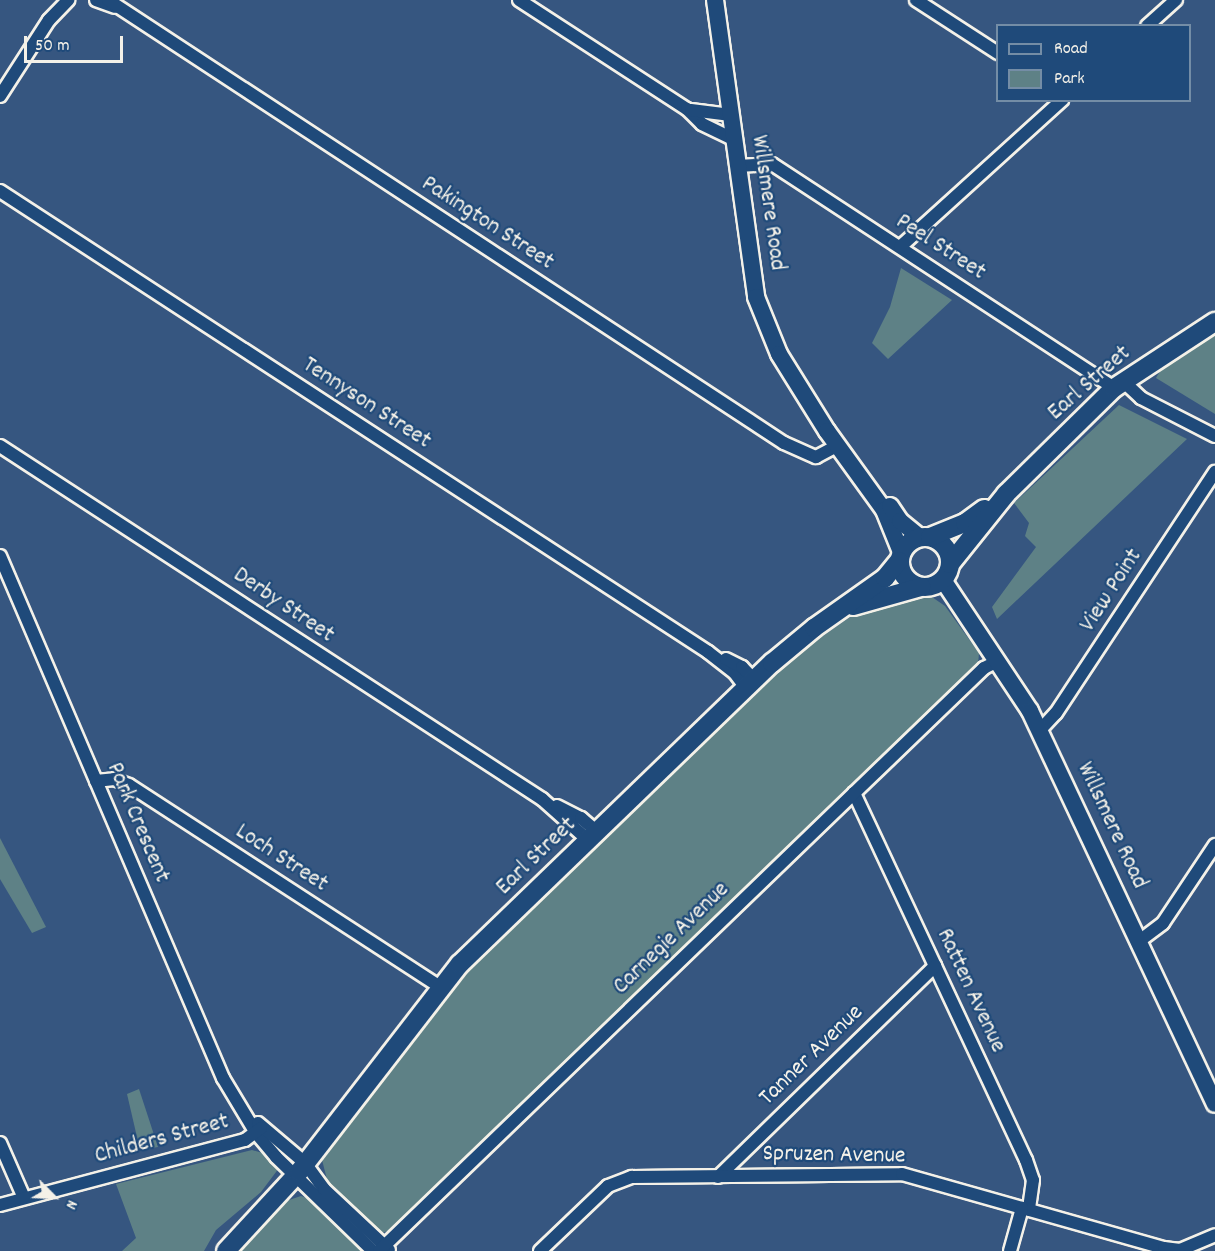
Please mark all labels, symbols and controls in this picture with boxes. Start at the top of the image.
scale bar [27,24,126,62]
legend [996,24,1191,102]
text: 50 m [35,34,70,59]
text: Road [1054,37,1088,62]
text: Park [1054,67,1085,92]
street label: Willsmere Road [743,133,791,273]
street label: Pakington Street [415,170,559,278]
street label: Peel Street [890,208,990,288]
street label: Earl Street [1043,340,1137,428]
street label: Tennyson Street [296,352,436,456]
street label: View Point [1074,544,1150,638]
street label: Derby Street [227,562,339,650]
street label: Park Crescent [99,758,175,888]
street label: Willsmere Road [1069,758,1153,894]
street label: Earl Street [491,812,583,902]
street label: Loch Street [229,818,333,900]
street label: Carnegie Avenue [608,876,736,1002]
street label: Ratten Avenue [929,924,1011,1058]
street label: Tanner Avenue [754,999,870,1113]
street label: Childers Street [92,1108,232,1172]
street label: Spruzen Avenue [762,1140,906,1172]
north arrow [24,1167,84,1227]
text: N [59,1196,83,1213]

